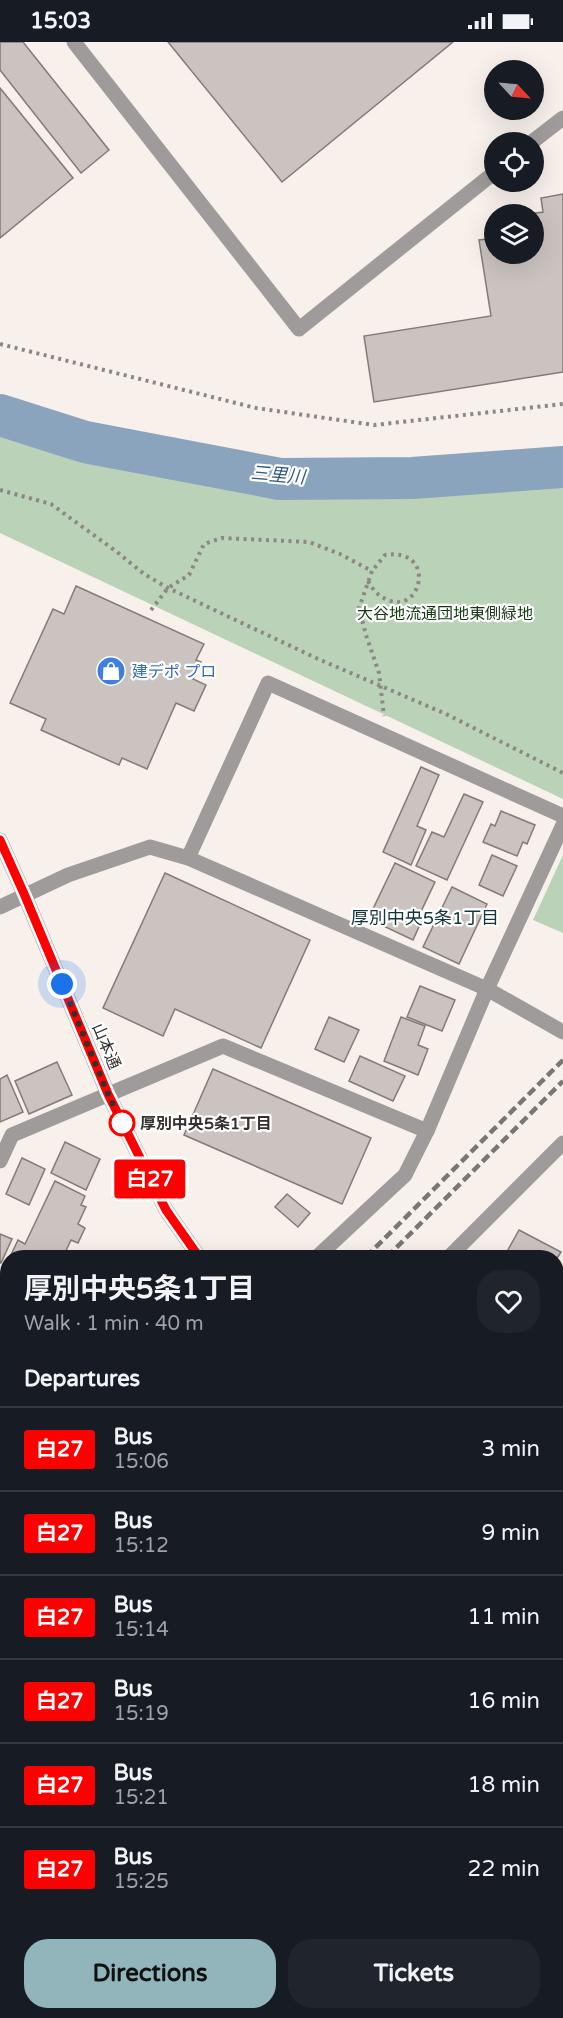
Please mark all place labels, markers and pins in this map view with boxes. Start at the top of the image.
shop icon: 建デポ プロ [95,655,127,687]
place label: 建デポ プロ [132,662,216,682]
marker: 厚別中央5条1丁目 [109,1110,135,1136]
place label: 厚別中央5条1丁目 [140,1114,272,1134]

